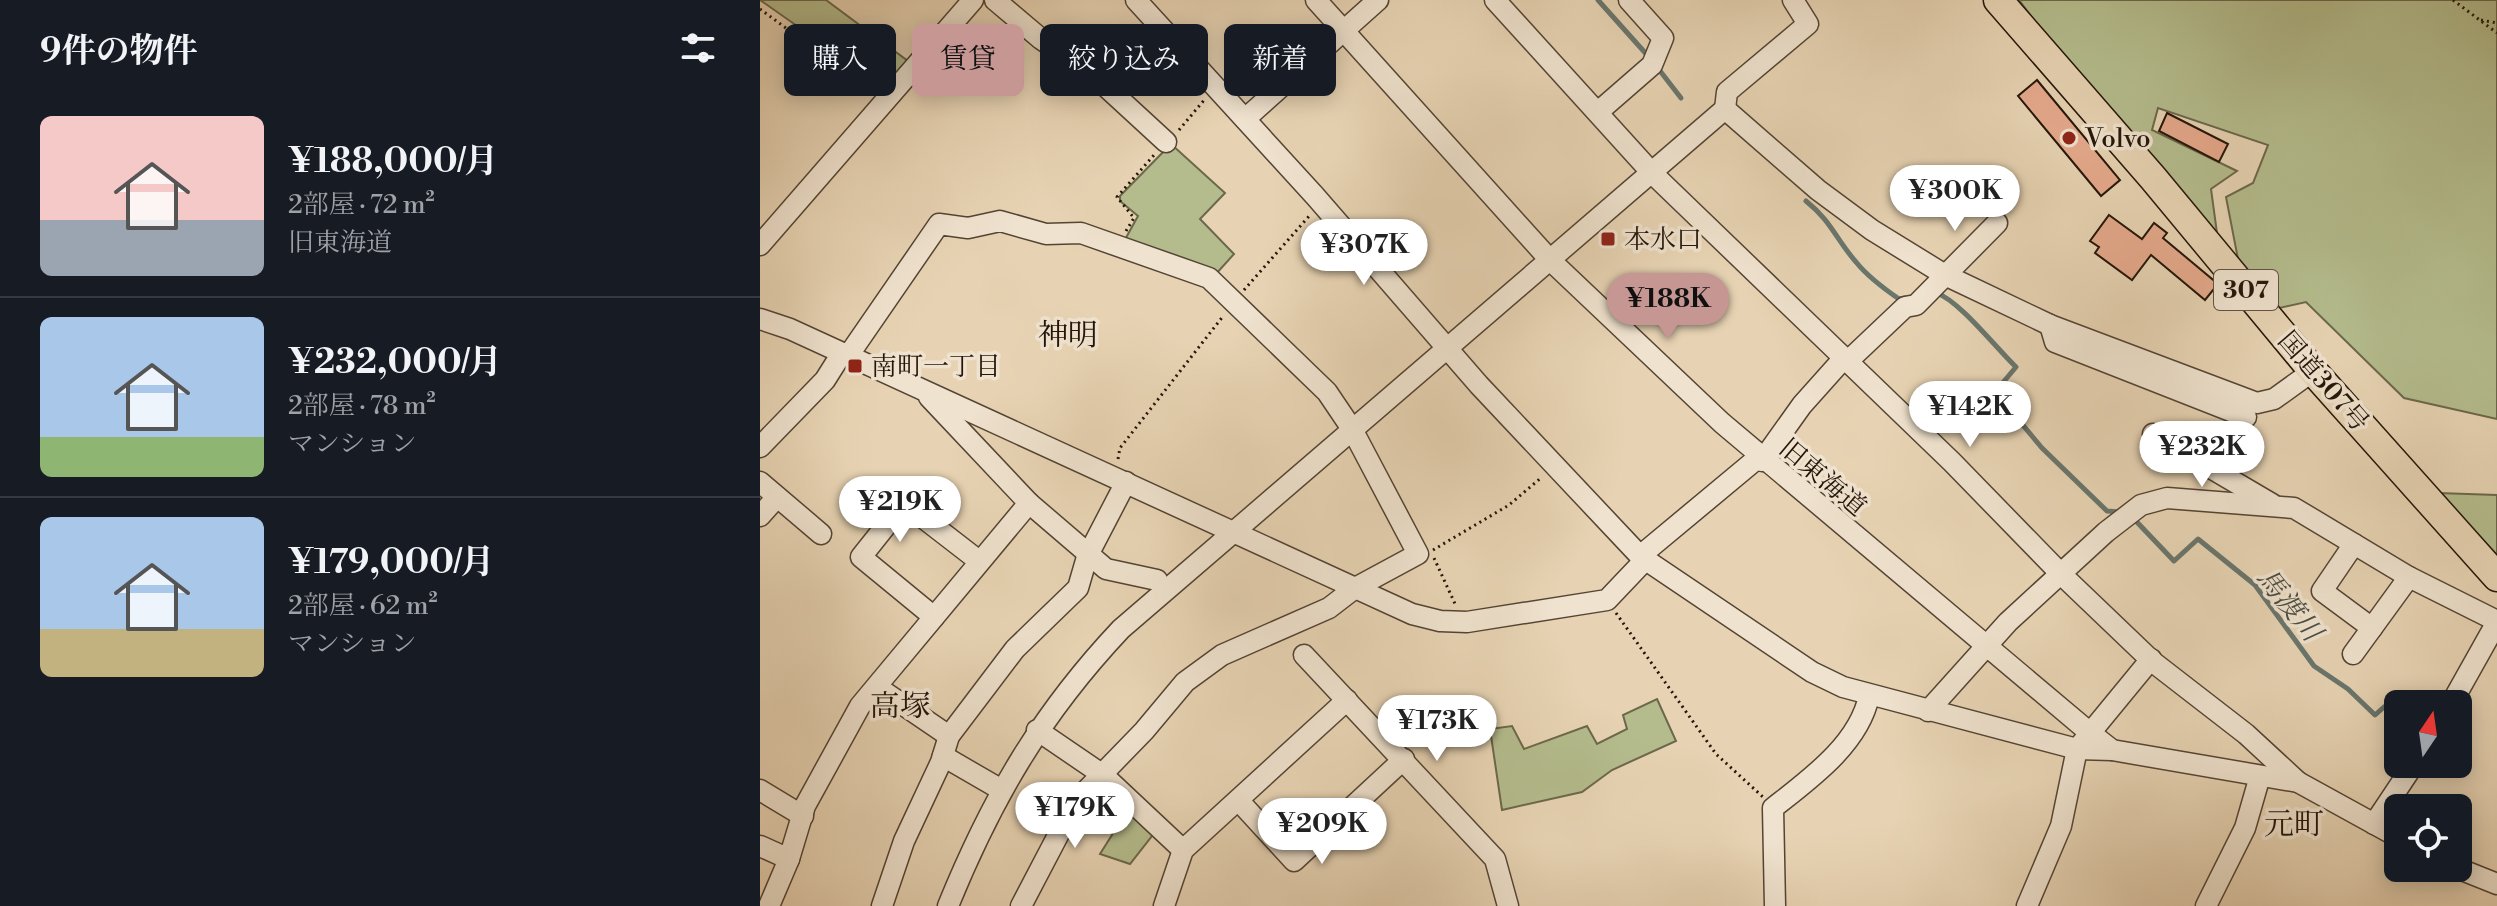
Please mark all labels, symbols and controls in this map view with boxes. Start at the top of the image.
chip: 購入 [784,24,896,96]
chip: 賃貸 [912,24,1024,96]
chip: 絞り込み [1040,24,1208,96]
chip: 新着 [1224,24,1336,96]
icon: filters [676,26,720,70]
text: 9件の物件 [40,31,197,73]
place label: Volvo [2084,123,2151,155]
marker: Volvo [2060,129,2078,147]
text: ¥188,000/月 [288,141,498,183]
icon: home [104,148,200,244]
pin: ¥300K [1899,165,2011,233]
text: ¥300K [1908,175,2002,207]
text: 2部屋 · 72 m² [288,189,435,221]
pin: ¥307K [1308,219,1420,287]
place label: 本水口 [1624,224,1702,256]
text: 旧東海道 [288,227,392,259]
text: ¥307K [1319,229,1409,261]
marker: 本水口 [1599,230,1617,248]
road number: 307 [2214,270,2278,310]
pin: ¥188K [1612,273,1724,341]
text: ¥188K [1625,283,1711,315]
district label: 神明 [1038,317,1098,355]
street label: 国道307号 [2271,325,2375,438]
text: ¥232,000/月 [288,342,502,384]
icon: home [104,349,200,445]
place label: 南町一丁目 [871,351,1001,383]
marker: 南町一丁目 [846,357,864,375]
pin: ¥142K [1914,381,2026,449]
text: 2部屋 · 78 m² [288,390,436,422]
text: ¥142K [1927,391,2013,423]
pin: ¥232K [2146,421,2258,489]
text: マンション [288,428,417,460]
text: ¥232K [2157,431,2247,463]
street label: 旧東海道 [1772,432,1872,523]
pin: ¥219K [844,476,956,544]
text: ¥219K [857,486,943,518]
text: ¥179,000/月 [288,542,494,584]
icon: home [104,549,200,645]
water label: 馬渡川 [2249,561,2331,651]
text: 2部屋 · 62 m² [288,590,438,622]
text: マンション [288,628,417,660]
district label: 高塚 [870,688,930,726]
north arrow [2384,690,2472,778]
map controls [2384,690,2472,882]
pin: ¥173K [1381,695,1493,763]
text: ¥173K [1396,705,1478,737]
pin: ¥179K [1019,782,1131,850]
text: ¥179K [1033,792,1117,824]
button: locate [2384,794,2472,882]
pin: ¥209K [1266,798,1378,866]
district label: 元町 [2264,806,2324,844]
text: ¥209K [1276,808,1368,840]

